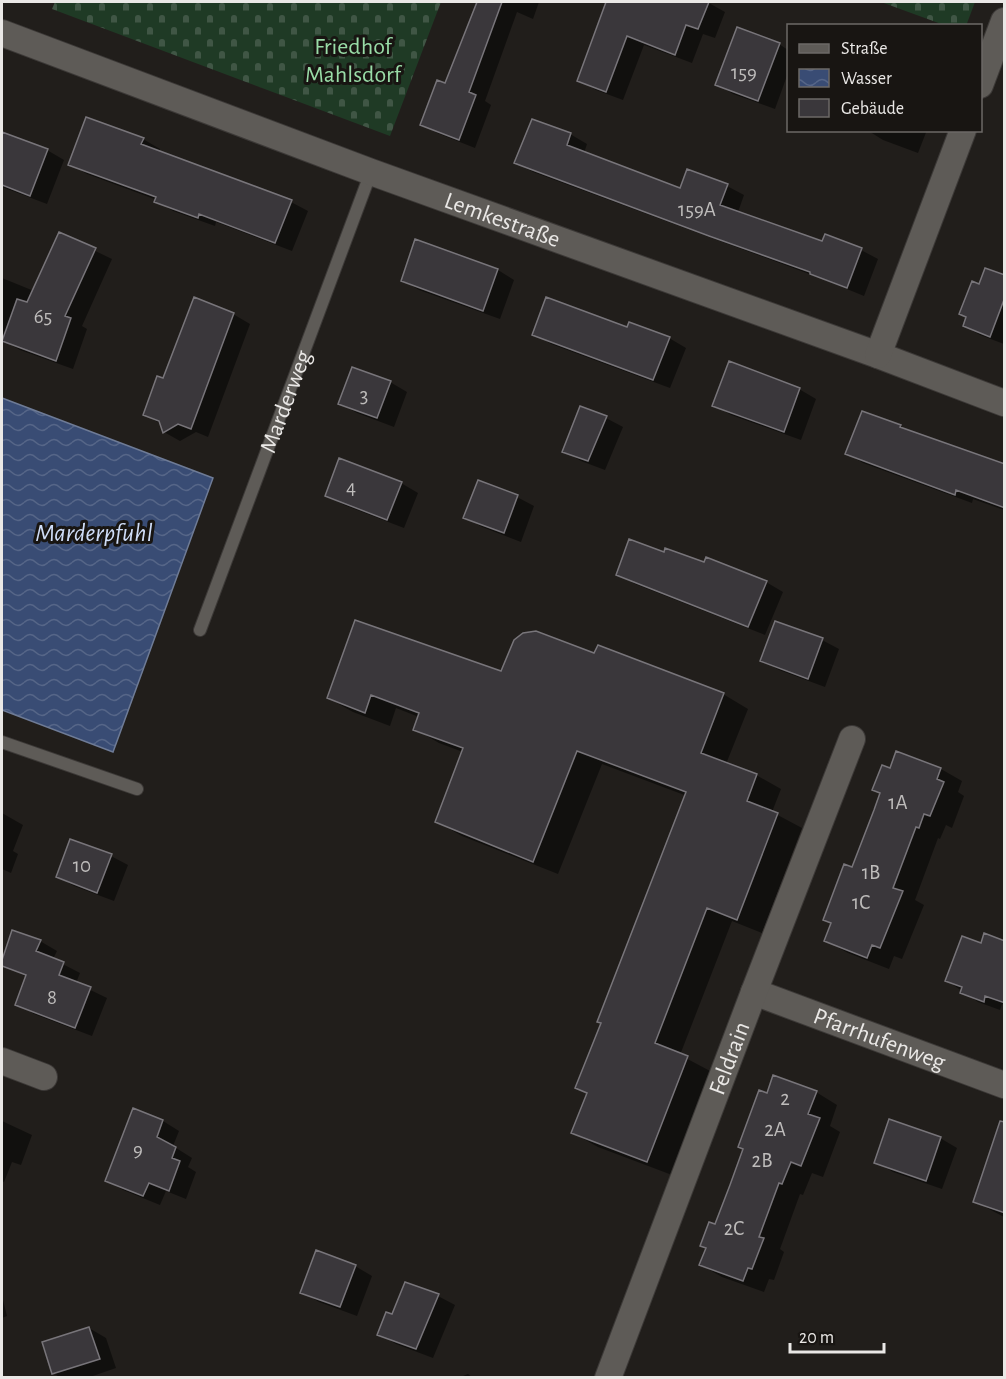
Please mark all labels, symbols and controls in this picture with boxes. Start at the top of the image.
legend [787,24,982,132]
park label: Friedhof Mahlsdorf [305,35,403,87]
text: Straße [841,40,887,58]
house number: 159 [731,62,757,83]
text: Wasser [841,70,892,88]
text: Gebäude [841,100,904,118]
street label: Lemkestraße [441,189,563,252]
house number: 159A [678,199,716,220]
house number: 65 [34,306,52,327]
street label: Marderweg [256,347,316,456]
house number: 3 [360,385,368,406]
house number: 4 [346,477,356,498]
water label: Marderpfuhl [35,520,153,546]
house number: 1A [888,792,908,813]
house number: 10 [73,855,91,876]
house number: 1B [862,862,880,883]
house number: 1C [852,892,870,913]
house number: 8 [47,987,57,1008]
street label: Pfarrhufenweg [810,1004,949,1075]
street label: Feldrain [705,1019,755,1098]
house number: 2 [780,1088,790,1109]
house number: 2A [764,1119,786,1140]
house number: 9 [133,1139,143,1160]
house number: 2B [752,1150,772,1171]
house number: 2C [724,1218,744,1239]
scale bar [790,1316,884,1354]
text: 20 m [799,1329,834,1347]

